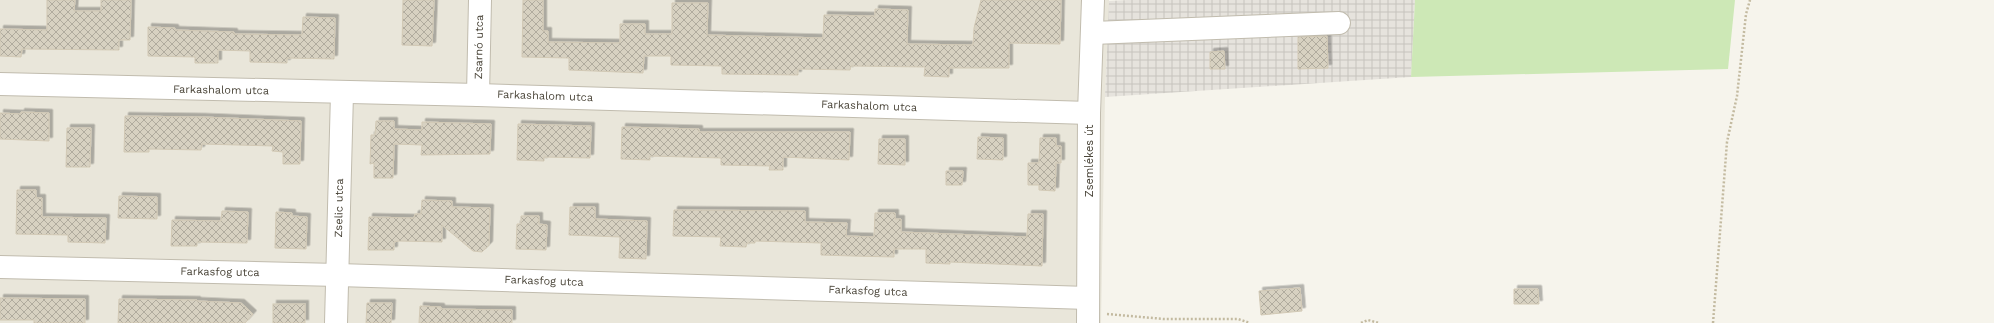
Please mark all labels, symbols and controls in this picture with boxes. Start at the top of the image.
street label: Zsarnó utca [472,15,486,79]
street label: Farkashalom utca [173,83,269,97]
street label: Farkashalom utca [497,88,593,104]
street label: Farkashalom utca [821,98,917,114]
street label: Zsemlékes út [1083,124,1096,197]
street label: Zselic utca [332,178,346,238]
street label: Farkasfog utca [180,265,260,279]
street label: Farkasfog utca [504,273,584,289]
street label: Farkasfog utca [828,283,908,299]

